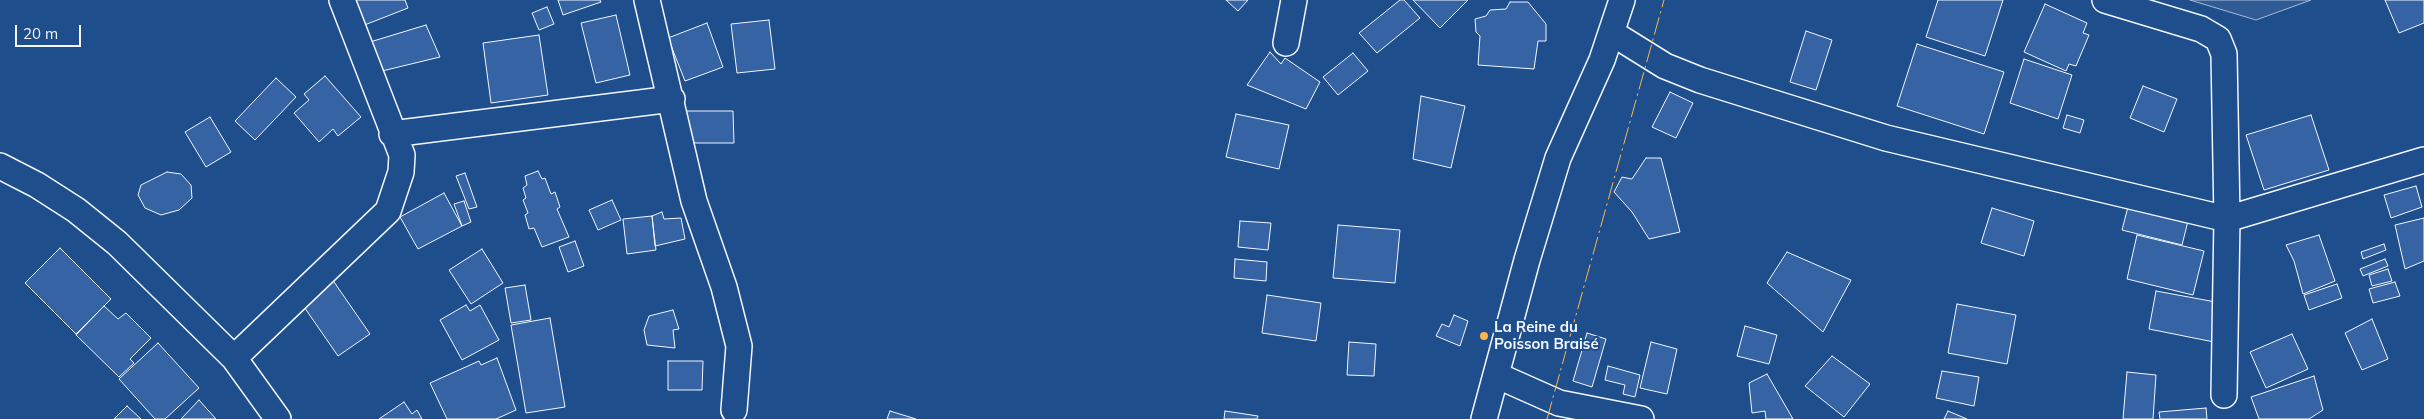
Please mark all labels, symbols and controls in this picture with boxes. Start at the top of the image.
scale bar [18,15,84,47]
text: 20 m [23,24,58,43]
place label: La Reine du Poisson Braisé [1494,318,1599,353]
marker: La Reine du Poisson Braisé [1478,330,1490,342]

